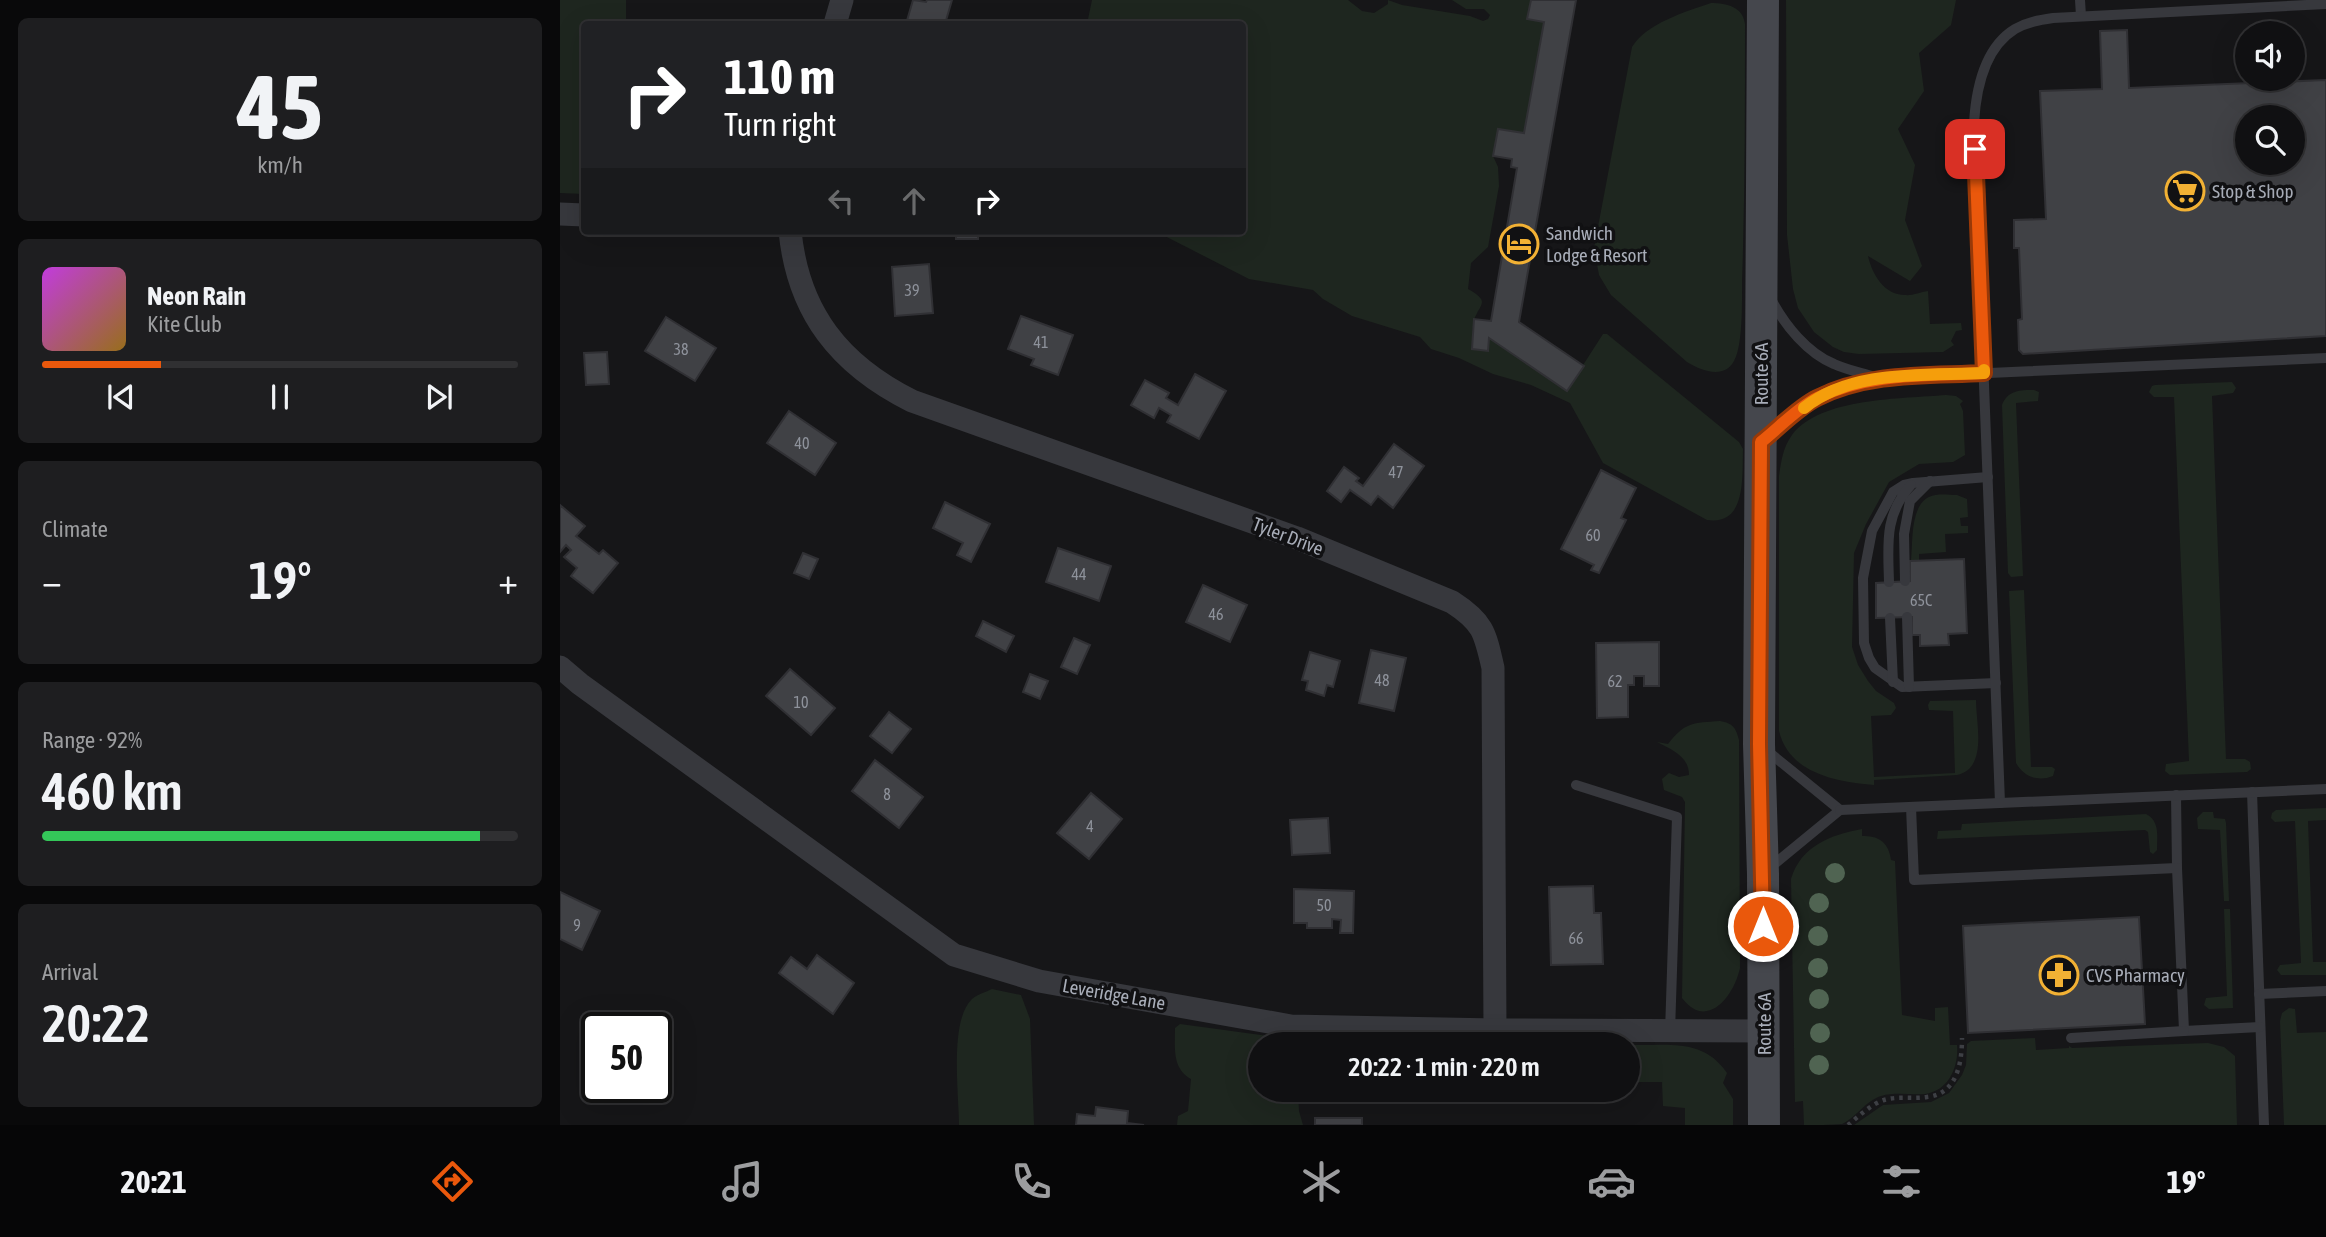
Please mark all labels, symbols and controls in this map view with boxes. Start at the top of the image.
map controls [2235,21,2305,175]
button: sound [2235,21,2305,91]
text: 110 m [724,48,835,104]
icon: right [609,49,700,140]
text: 45 [237,54,323,158]
button: search [2235,105,2305,175]
text: Turn right [724,106,837,143]
pin [1945,119,2005,179]
icon: arrive [1956,130,1994,168]
text: km/h [257,152,303,178]
supermarket icon: Stop & Shop [2164,170,2206,212]
place label: Stop & Shop [2212,180,2293,202]
icon: left [822,182,860,220]
icon: ahead [895,182,933,220]
icon: right [968,182,1006,220]
place label: Sandwich Lodge & Resort [1546,222,1647,266]
hotel icon: Sandwich Lodge & Resort [1498,223,1540,265]
text: Neon Rain [147,281,246,311]
house number: 39 [904,281,920,299]
text: Kite Club [147,311,222,337]
house number: 41 [1033,333,1049,351]
house number: 38 [673,340,689,358]
street label: Route 6A [1750,342,1772,405]
icon: previous [102,378,140,416]
icon: pause [261,378,299,416]
icon: next [420,378,458,416]
house number: 40 [794,434,810,452]
house number: 47 [1388,463,1404,481]
street label: Tyler Drive [1250,512,1326,560]
text: Climate [42,516,108,542]
house number: 60 [1585,526,1601,544]
text: 19° [248,550,312,610]
text: − [42,559,62,602]
text: + [498,559,518,602]
house number: 44 [1071,565,1087,583]
house number: 65C [1910,591,1932,609]
house number: 46 [1208,605,1224,623]
house number: 48 [1374,671,1390,689]
house number: 62 [1607,672,1623,690]
house number: 10 [793,693,809,711]
text: Range · 92% [42,727,142,753]
text: 460 km [42,761,183,821]
house number: 8 [883,785,891,803]
house number: 4 [1086,817,1094,835]
position arrow [1726,889,1800,963]
house number: 50 [1316,896,1332,914]
house number: 9 [573,916,581,934]
house number: 66 [1568,929,1584,947]
pharmacy icon: CVS Pharmacy [2038,954,2080,996]
text: Arrival [42,959,98,985]
place label: CVS Pharmacy [2086,964,2185,986]
street label: Leveridge Lane [1061,974,1167,1014]
street label: Route 6A [1753,992,1775,1055]
text: 20:22 [42,993,150,1053]
speed limit sign: 50 [581,1012,672,1103]
text: 20:22 · 1 min · 220 m [1348,1052,1540,1082]
icon: directions [428,1157,477,1206]
icon: music [718,1157,767,1206]
icon: phone [1007,1157,1056,1206]
icon: climate [1297,1157,1346,1206]
icon: car [1587,1157,1636,1206]
icon: filters [1877,1157,1926,1206]
text: 20:21 [120,1163,187,1200]
text: 19° [2167,1163,2206,1200]

